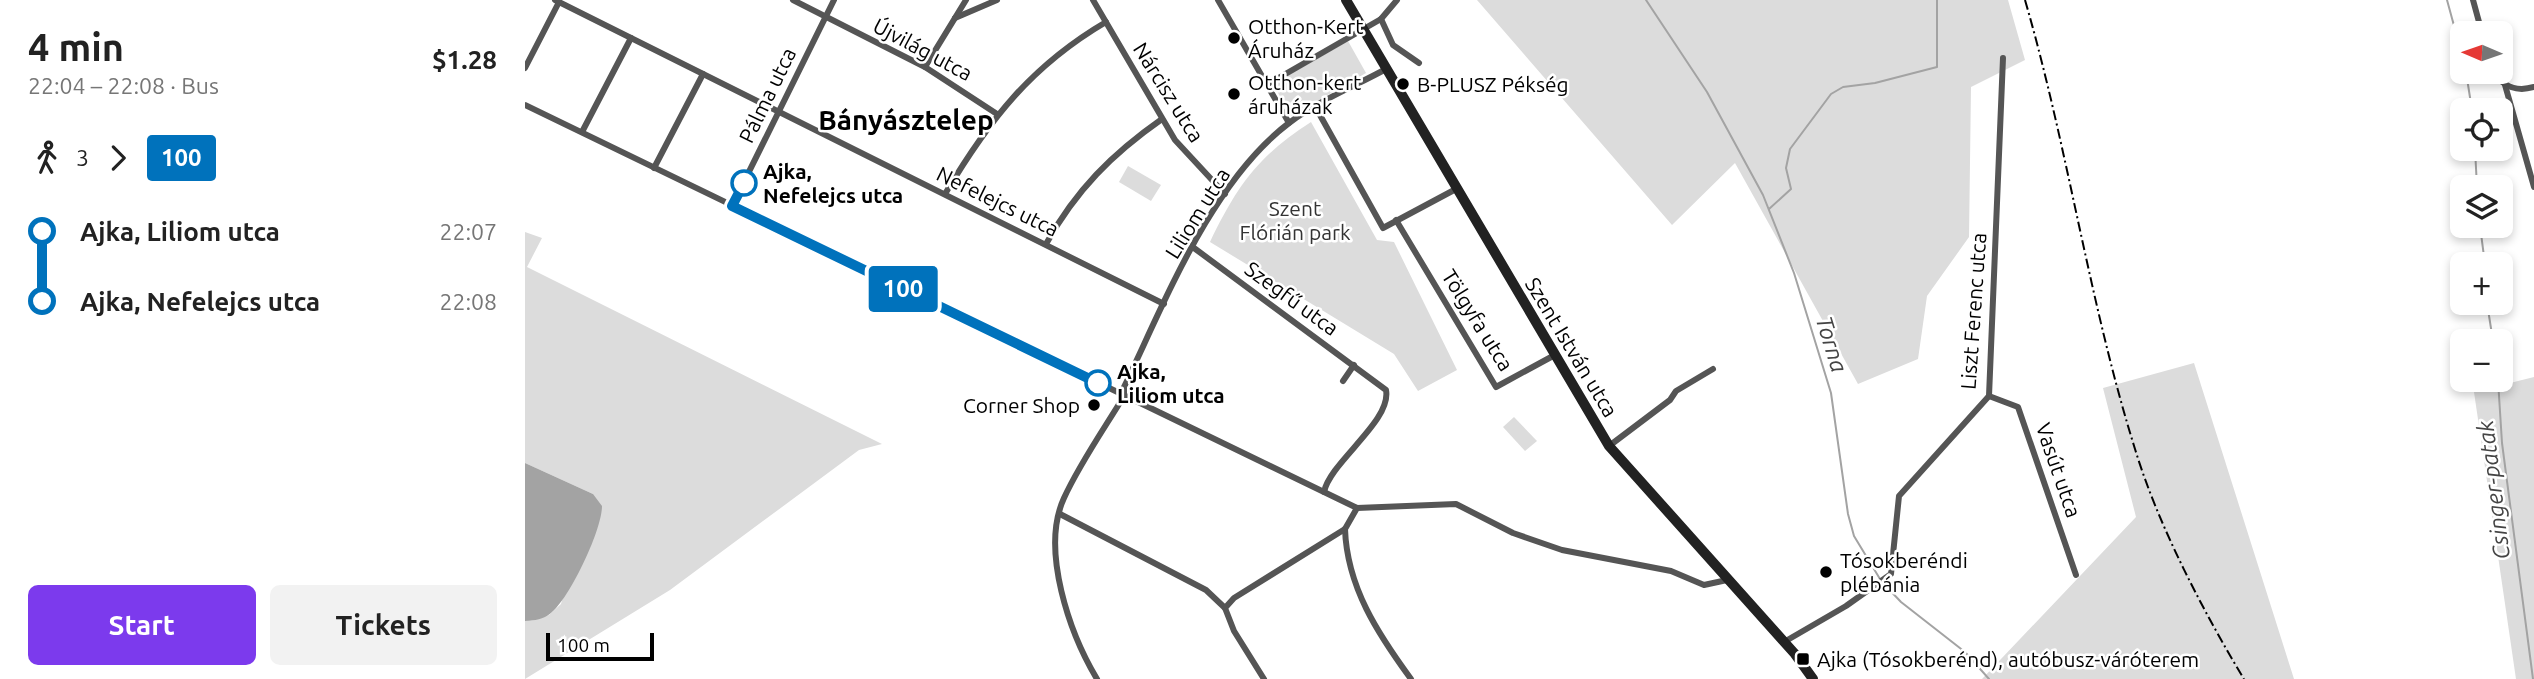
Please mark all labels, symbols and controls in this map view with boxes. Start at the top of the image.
street label: Újvilág utca [869,13,977,85]
place label: Otthon-Kert Áruház [1248,14,1363,62]
north arrow [2450,21,2513,84]
map controls [2450,21,2513,392]
text: 4 min [28,26,124,68]
marker: Otthon-Kert Áruház [1226,30,1242,46]
street label: Nárcisz utca [1129,38,1209,146]
street label: Pálma utca [734,43,800,147]
text: $1.28 [432,45,497,74]
place label: Otthon-kert áruházak [1248,70,1361,118]
place label: B-PLUSZ Pékség [1417,72,1569,96]
text: 22:04 – 22:08 · Bus [28,73,219,98]
marker: B-PLUSZ Pékség [1395,76,1411,92]
marker: Otthon-kert áruházak [1226,86,1242,102]
button: locate [2450,98,2513,161]
district label: Bányásztelep [818,104,994,135]
icon: walk [28,139,66,177]
icon: forward [99,139,137,177]
text: 100 [161,144,202,171]
text: 3 [76,145,89,170]
place label: Ajka, Nefelejcs utca [763,159,903,207]
street label: Nefelejcs utca [933,161,1063,241]
street label: Liliom utca [1160,163,1234,263]
marker: Ajka, Nefelejcs utca [731,170,757,196]
button: layers [2450,175,2513,238]
park label: Szent Flórián park [1239,196,1351,244]
text: Ajka, Liliom utca [80,217,280,246]
text: 22:07 [439,219,497,244]
street label: Liszt Ferenc utca [1956,232,1990,390]
button: + [2450,252,2513,315]
street label: Szegfű utca [1241,256,1343,340]
street label: Tölgyfa utca [1437,265,1519,375]
line badge: 100 [863,266,943,312]
street label: Szent István utca [1521,273,1623,421]
text: 100 [883,275,923,302]
text: Ajka, Nefelejcs utca [80,287,320,316]
text: 22:08 [439,289,497,314]
water label: Torna [1812,313,1852,375]
button: − [2450,329,2513,392]
place label: Ajka, Liliom utca [1117,359,1225,407]
marker: Ajka, Liliom utca [1085,370,1111,396]
place label: Corner Shop [963,393,1080,417]
marker: Corner Shop [1086,397,1102,413]
street label: Vasút utca [2032,419,2086,521]
water label: Csinger-patak [2472,419,2514,561]
place label: Tósokberéndi plébánia [1840,548,1968,596]
marker: Tósokberéndi plébánia [1818,564,1834,580]
button: Start [28,585,256,665]
button: Tickets [270,585,497,665]
scale bar [546,630,655,662]
text: 100 m [557,634,610,656]
place label: Ajka (Tósokberénd), autóbusz-váróterem [1817,647,2199,671]
marker: Ajka (Tósokberénd), autóbusz-váróterem [1795,651,1811,667]

